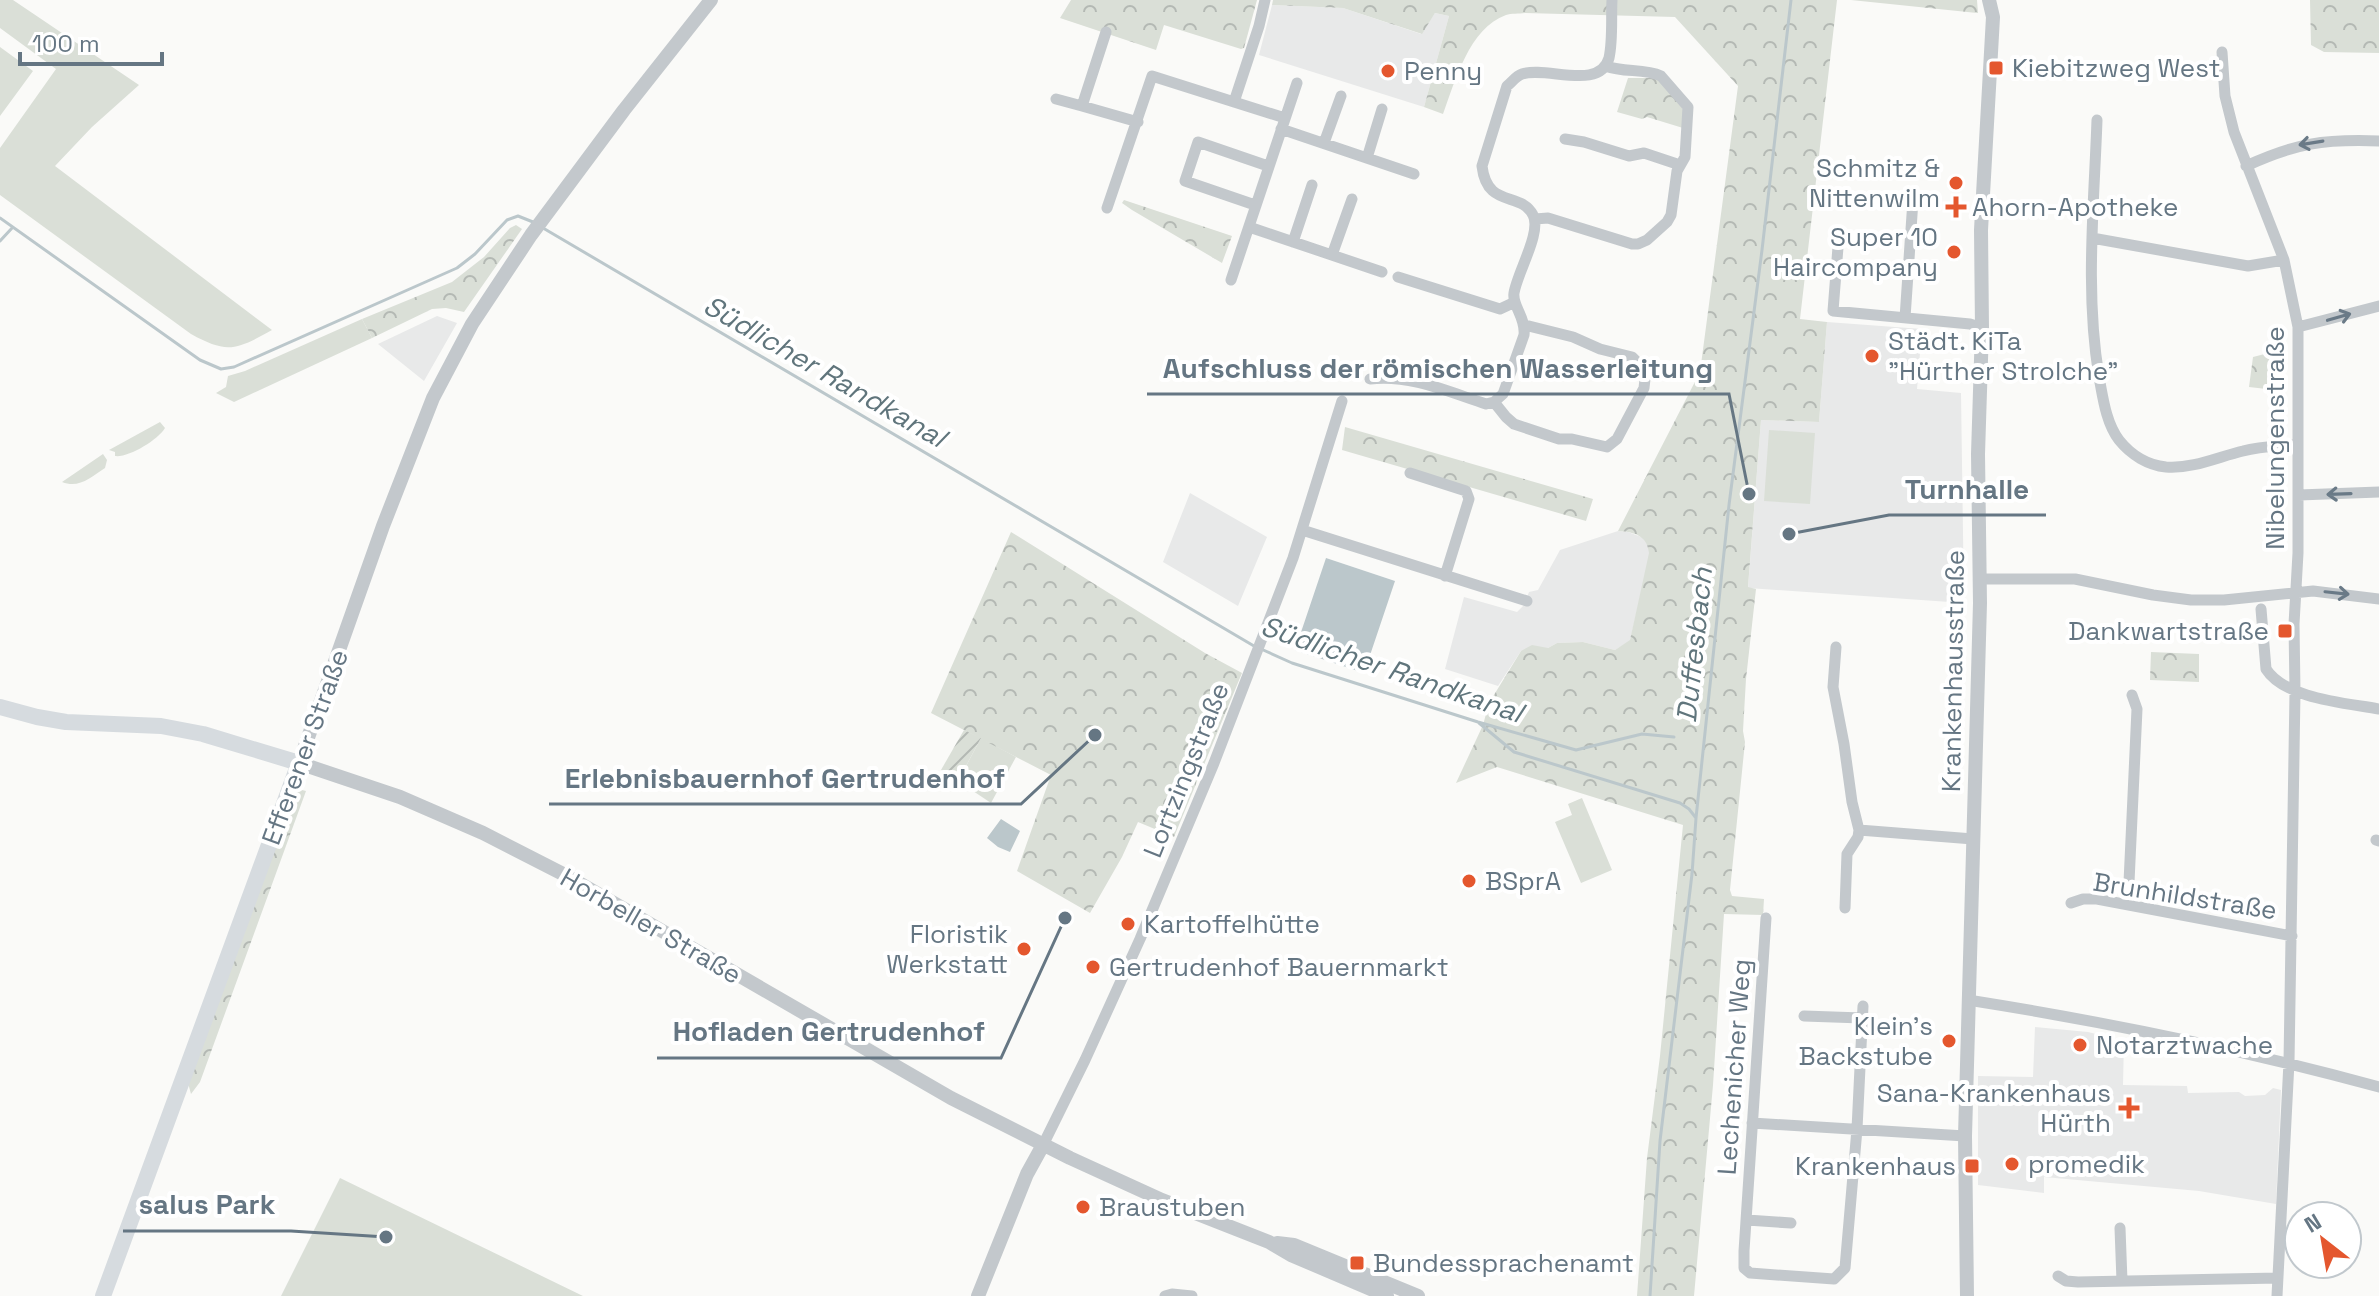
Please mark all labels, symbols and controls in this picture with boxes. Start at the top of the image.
scale bar [20,16,162,66]
text: 100 m [32,28,100,59]
place label: Kiebitzweg West [2012,51,2221,85]
place label: Penny [1404,54,1482,88]
marker: Kiebitzweg West [1987,59,2005,77]
marker: Penny [1379,62,1397,80]
one-way arrow [2298,137,2324,152]
place label: Schmitz & Nittenwilm [1809,151,1940,215]
marker: Schmitz & Nittenwilm [1947,174,1965,192]
place label: Ahorn-Apotheke [1972,190,2178,224]
marker: Ahorn-Apotheke [1947,198,1965,216]
place label: Super 10 Haircompany [1773,220,1938,284]
marker: Super 10 Haircompany [1945,243,1963,261]
water label: Südlicher Randkanal [697,287,955,457]
one-way arrow [2326,309,2351,324]
place label: Städt. KiTa "Hürther Strolche" [1888,324,2118,388]
street label: Nibelungenstraße [2258,326,2292,550]
callout: Aufschluss der römischen Wasserleitung [1147,342,1729,394]
marker: Städt. KiTa "Hürther Strolche" [1863,347,1881,365]
text: Aufschluss der römischen Wasserleitung [1163,350,1713,386]
callout: Turnhalle [1889,463,2046,515]
text: Turnhalle [1905,471,2029,507]
one-way arrow [2326,487,2353,502]
street label: Krankenhausstraße [1934,550,1972,792]
water label: Duffesbach [1668,565,1720,724]
one-way arrow [2323,586,2350,601]
water label: Südlicher Randkanal [1256,607,1530,732]
place label: Dankwartstraße [2068,614,2269,648]
marker: Dankwartstraße [2276,622,2294,640]
street label: Efferener Straße [254,645,356,849]
street label: Lortzingstraße [1135,677,1237,863]
callout: Erlebnisbauernhof Gertrudenhof [549,752,1021,804]
text: Erlebnisbauernhof Gertrudenhof [565,760,1005,796]
street label: Horbeller Straße [554,860,748,992]
place label: BSprA [1485,864,1561,898]
street label: Brunhildstraße [2091,865,2279,927]
marker: BSprA [1460,872,1478,890]
place label: Kartoffelhütte [1144,907,1320,941]
marker: Kartoffelhütte [1119,915,1137,933]
place label: Floristik Werkstatt [886,917,1008,981]
marker: Floristik Werkstatt [1015,940,1033,958]
place label: Gertrudenhof Bauernmarkt [1109,950,1449,984]
marker: Gertrudenhof Bauernmarkt [1084,958,1102,976]
street label: Lechenicher Weg [1709,958,1759,1176]
callout: Hofladen Gertrudenhof [657,1006,1001,1058]
place label: Klein's Backstube [1799,1009,1933,1073]
text: Hofladen Gertrudenhof [673,1013,985,1049]
place label: Notarztwache [2096,1028,2273,1062]
marker: Klein's Backstube [1940,1032,1958,1050]
marker: Notarztwache [2071,1036,2089,1054]
place label: Sana-Krankenhaus Hürth [1877,1076,2111,1140]
marker: Sana-Krankenhaus Hürth [2118,1097,2140,1119]
place label: promedik [2028,1147,2145,1181]
place label: Krankenhaus [1795,1149,1956,1183]
marker: promedik [2003,1155,2021,1173]
marker: Krankenhaus [1963,1157,1981,1175]
callout: salus Park [123,1179,291,1231]
text: salus Park [139,1186,276,1222]
place label: Braustuben [1099,1190,1245,1224]
marker: Braustuben [1074,1198,1092,1216]
north arrow [2283,1200,2363,1280]
text: N [2299,1207,2326,1239]
place label: Bundessprachenamt [1373,1246,1634,1280]
marker: Bundessprachenamt [1348,1254,1366,1272]

